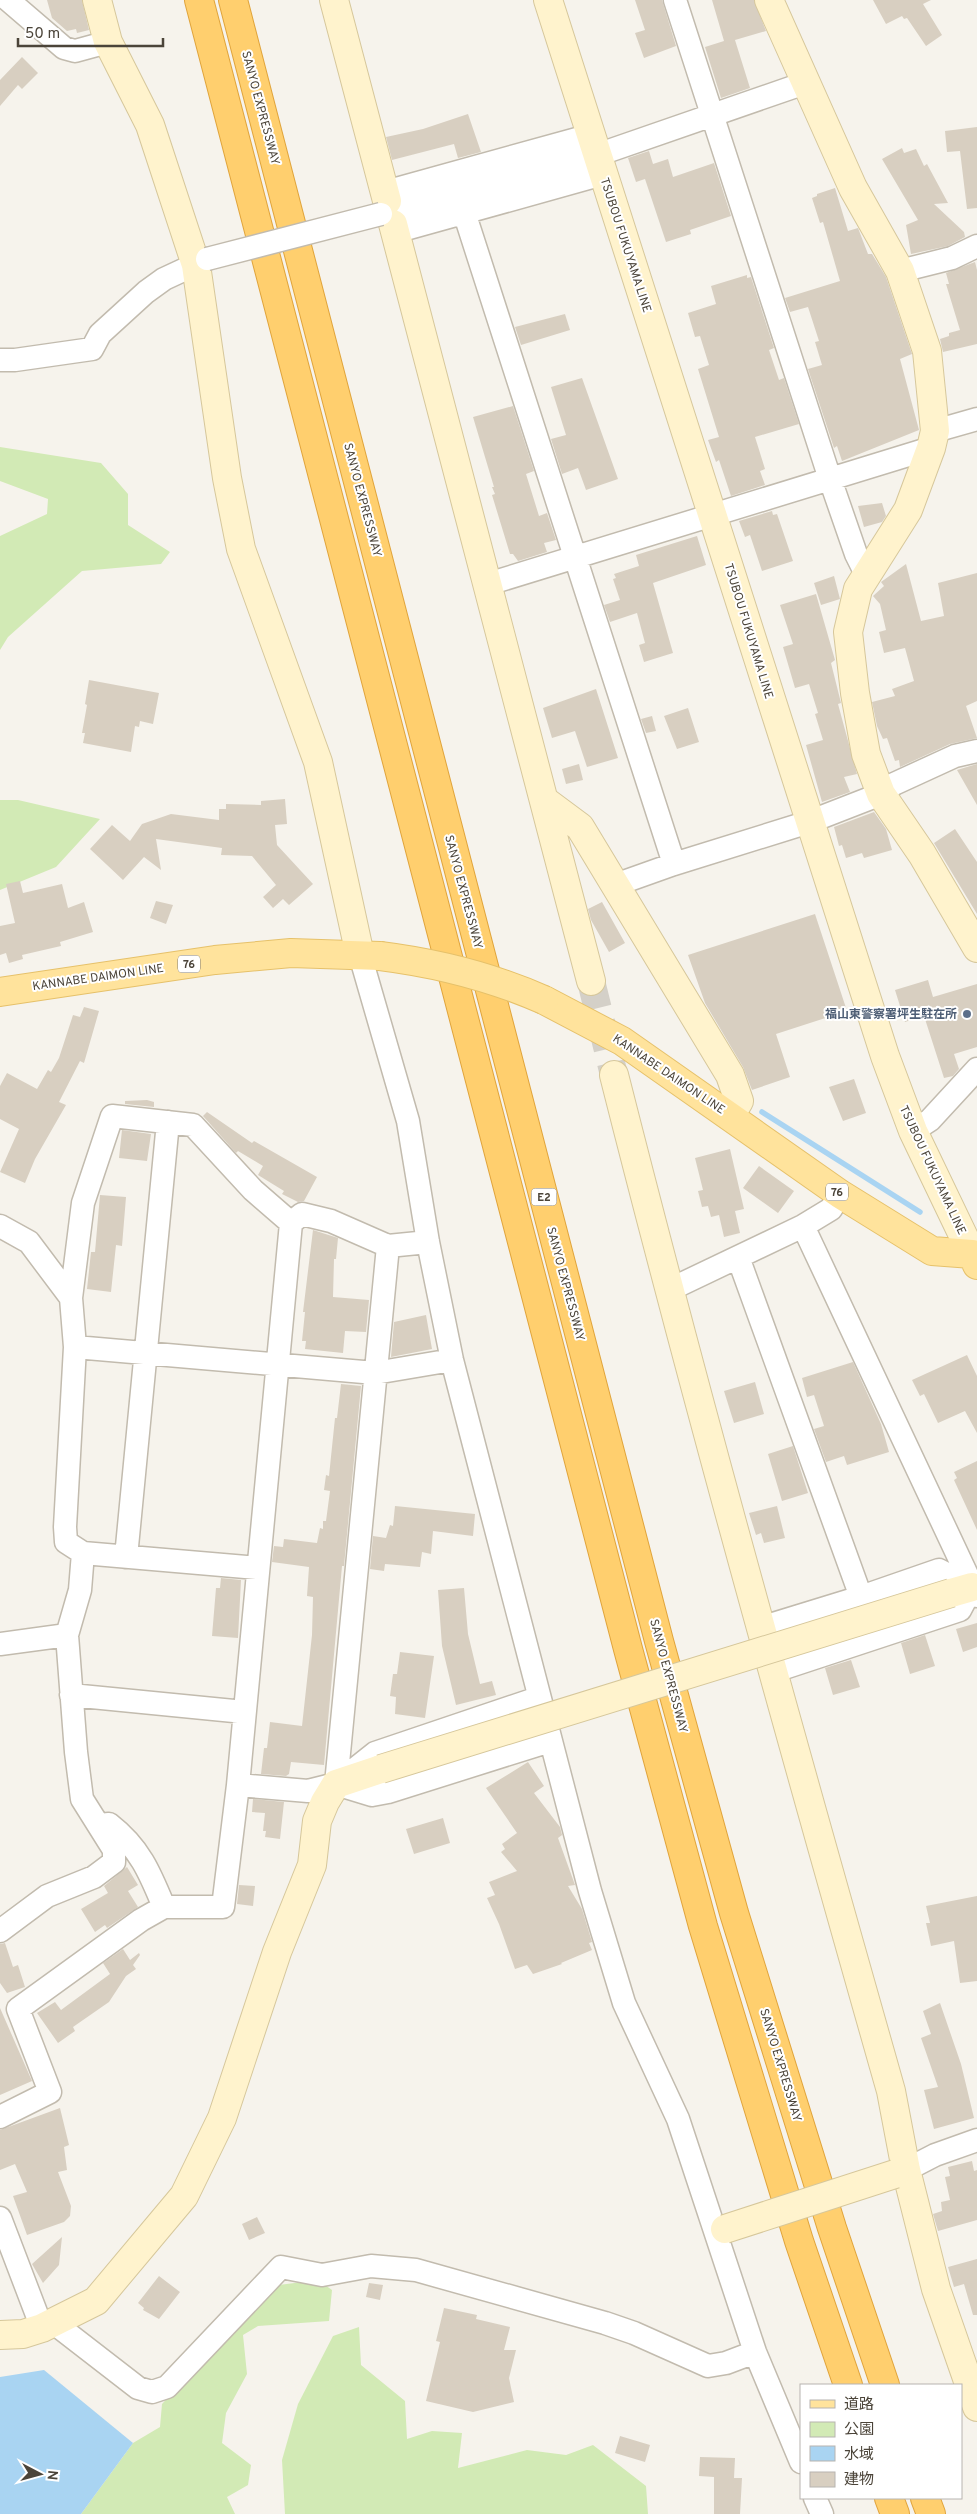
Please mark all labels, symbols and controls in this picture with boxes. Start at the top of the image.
scale bar [18,15,162,47]
text: 50 m [25,25,60,44]
street label: SANYO EXPRESSWAY [237,49,283,167]
street label: TSUBOU FUKUYAMA LINE [596,176,654,315]
street label: SANYO EXPRESSWAY [339,441,385,559]
street label: TSUBOU FUKUYAMA LINE [720,562,776,701]
street label: SANYO EXPRESSWAY [440,833,486,951]
road number: 76 [178,956,200,972]
street label: KANNABE DAIMON LINE [31,961,165,995]
place label: 福山東警察署坪生駐在所 [825,1007,957,1023]
marker: 福山東警察署坪生駐在所 [961,1008,973,1020]
street label: KANNABE DAIMON LINE [609,1031,728,1118]
street label: TSUBOU FUKUYAMA LINE [895,1103,969,1238]
road number: 76 [826,1184,848,1200]
road number: E2 [532,1188,556,1206]
street label: SANYO EXPRESSWAY [542,1225,588,1343]
street label: SANYO EXPRESSWAY [645,1617,691,1735]
street label: SANYO EXPRESSWAY [755,2007,805,2124]
legend [800,2384,962,2499]
text: 道路 [844,2396,874,2415]
text: 公園 [844,2421,874,2440]
text: 水域 [844,2446,874,2465]
north arrow [15,2449,65,2499]
text: N [42,2469,60,2481]
text: 建物 [844,2471,874,2490]

